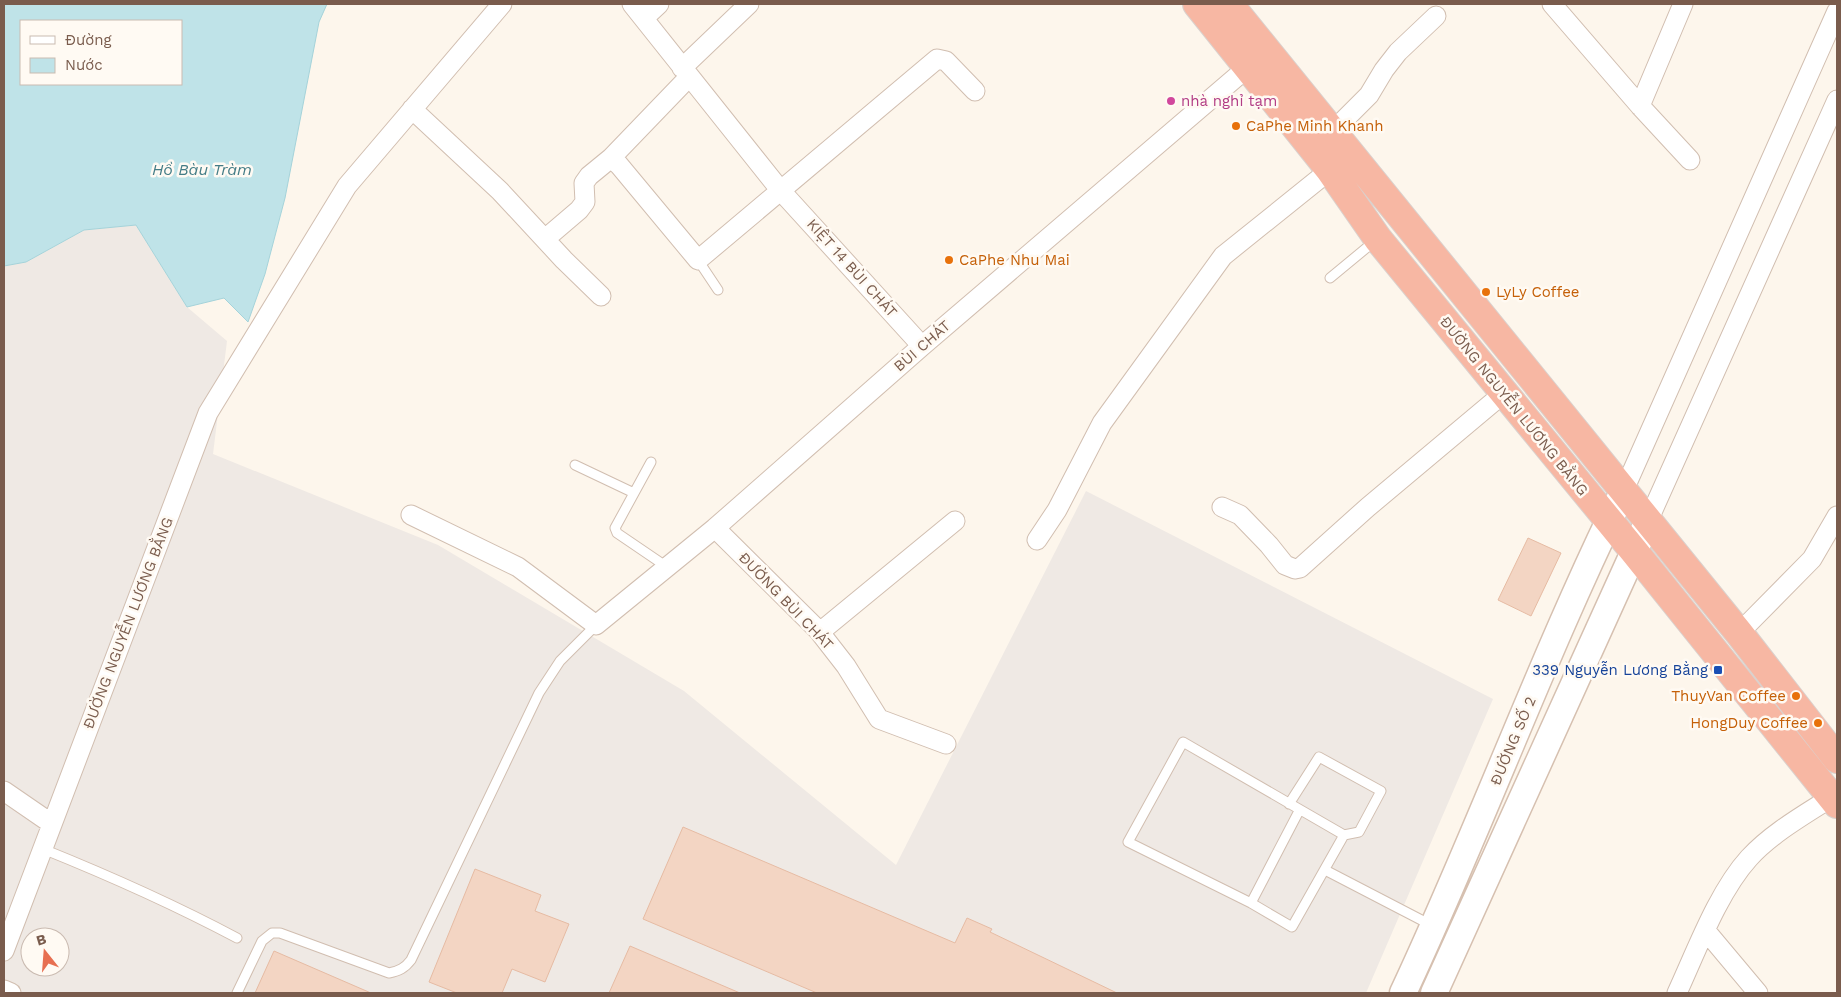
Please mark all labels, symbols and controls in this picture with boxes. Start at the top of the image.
legend [20,20,182,85]
text: Đường [65,31,112,49]
text: Nước [65,56,103,74]
place label: nhà nghỉ tạm [1181,92,1277,110]
marker: nhà nghỉ tạm [1165,95,1177,107]
place label: CaPhe Minh Khanh [1246,117,1384,135]
marker: CaPhe Minh Khanh [1230,120,1242,132]
water label: Hồ Bàu Tràm [152,160,252,179]
street label: KIỆT 14 BÙI CHÁT [803,214,902,321]
place label: CaPhe Nhu Mai [959,251,1070,269]
marker: CaPhe Nhu Mai [943,254,955,266]
place label: LyLy Coffee [1496,283,1580,301]
marker: LyLy Coffee [1480,286,1492,298]
street label: ĐƯỜNG NGUYỄN LƯƠNG BẰNG [1436,311,1594,499]
street label: BÙI CHÁT [890,317,954,375]
street label: ĐƯỜNG NGUYỄN LƯƠNG BẰNG [76,514,177,731]
street label: ĐƯỜNG BÙI CHÁT [735,548,838,654]
place label: 339 Nguyễn Lương Bằng [1532,660,1708,679]
marker: 339 Nguyễn Lương Bằng [1712,664,1724,676]
place label: ThuyVan Coffee [1671,687,1786,705]
marker: ThuyVan Coffee [1790,690,1802,702]
street label: ĐƯỜNG SỐ 2 [1484,693,1540,788]
place label: HongDuy Coffee [1690,714,1808,732]
marker: HongDuy Coffee [1812,717,1824,729]
north arrow [20,927,70,977]
text: B [34,930,49,949]

